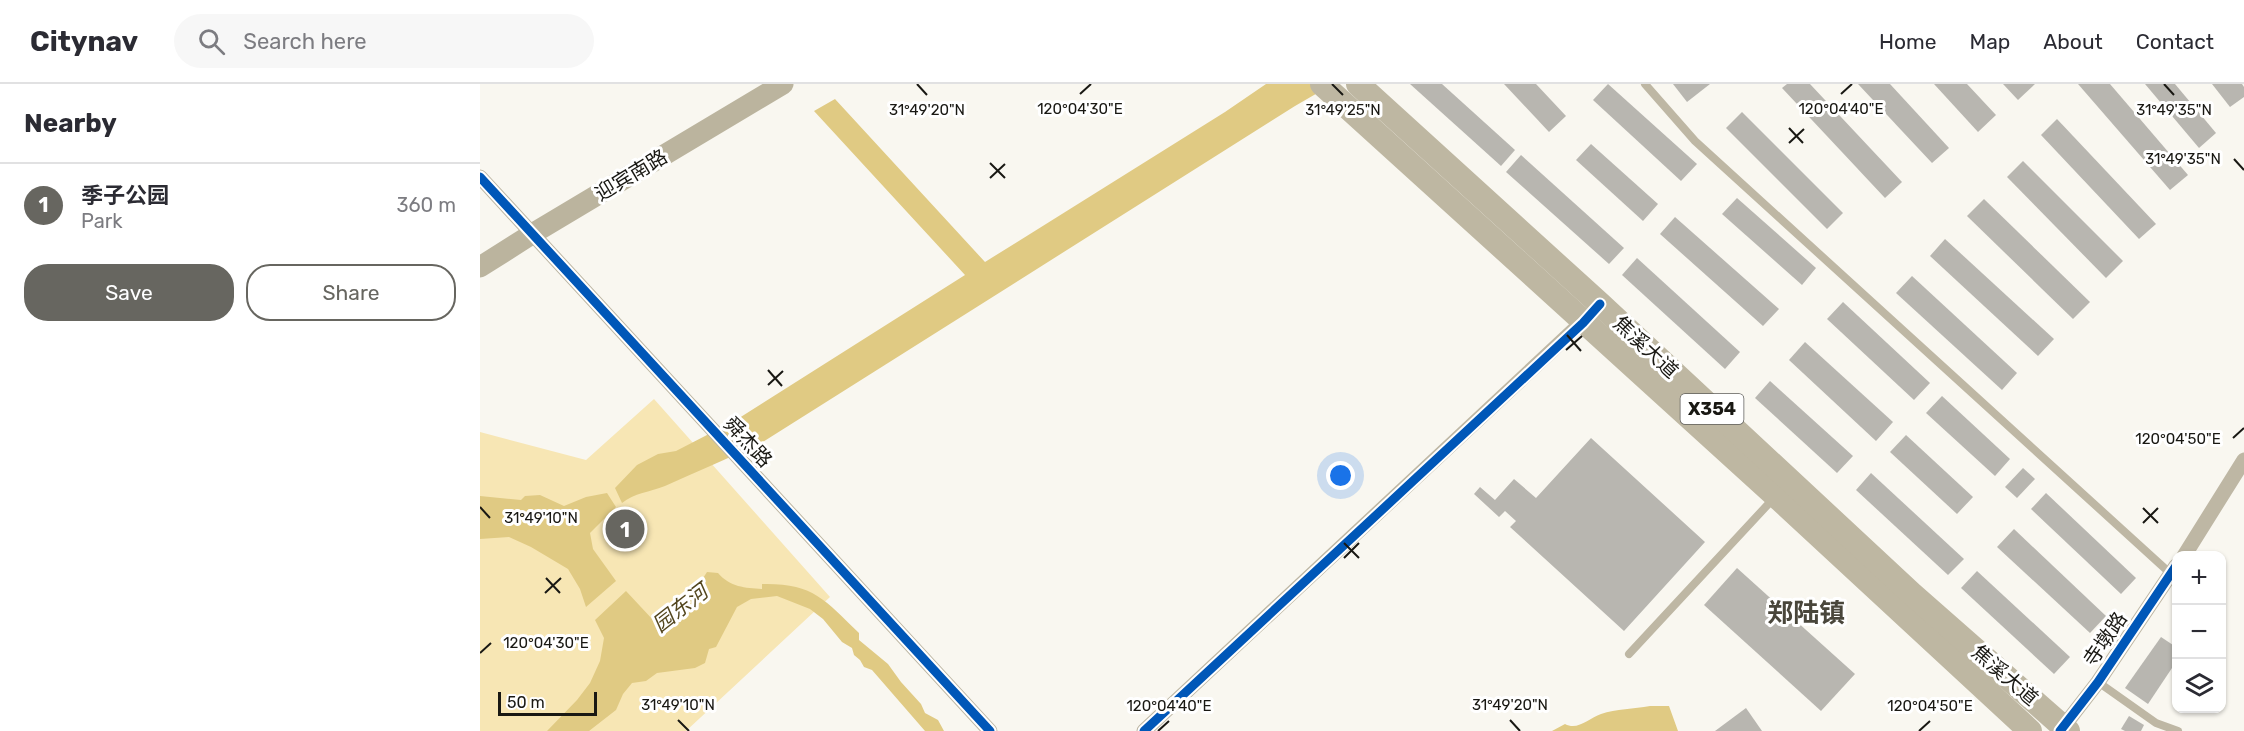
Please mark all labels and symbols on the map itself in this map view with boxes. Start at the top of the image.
text: 120°04'30"E [1037,100,1123,118]
text: 120°04'40"E [1798,100,1884,118]
text: 31°49'20"N [889,101,965,119]
text: 31°49'25"N [1305,101,1381,119]
text: 31°49'35"N [2136,101,2212,119]
street label: 迎宾南路 [591,144,671,206]
text: 31°49'35"N [2145,150,2221,168]
street label: 焦溪大道 [1609,311,1683,383]
road number: X354 [1680,394,1744,424]
street label: 舜杰路 [719,412,777,472]
text: 120°04'50"E [2135,430,2221,448]
your location [1326,461,1355,490]
pin: 1 [606,506,644,552]
text: 31°49'10"N [504,509,578,527]
water label: 园东河 [647,576,716,637]
district label: 郑陆镇 [1767,598,1845,629]
street label: 寺墩路 [2078,607,2132,671]
text: 120°04'30"E [503,634,589,652]
street label: 焦溪大道 [1967,640,2043,710]
scale bar [498,689,597,716]
text: 31°49'10"N [641,696,715,714]
text: 31°49'20"N [1472,696,1548,714]
text: 120°04'40"E [1126,697,1212,715]
text: 120°04'50"E [1887,697,1973,715]

